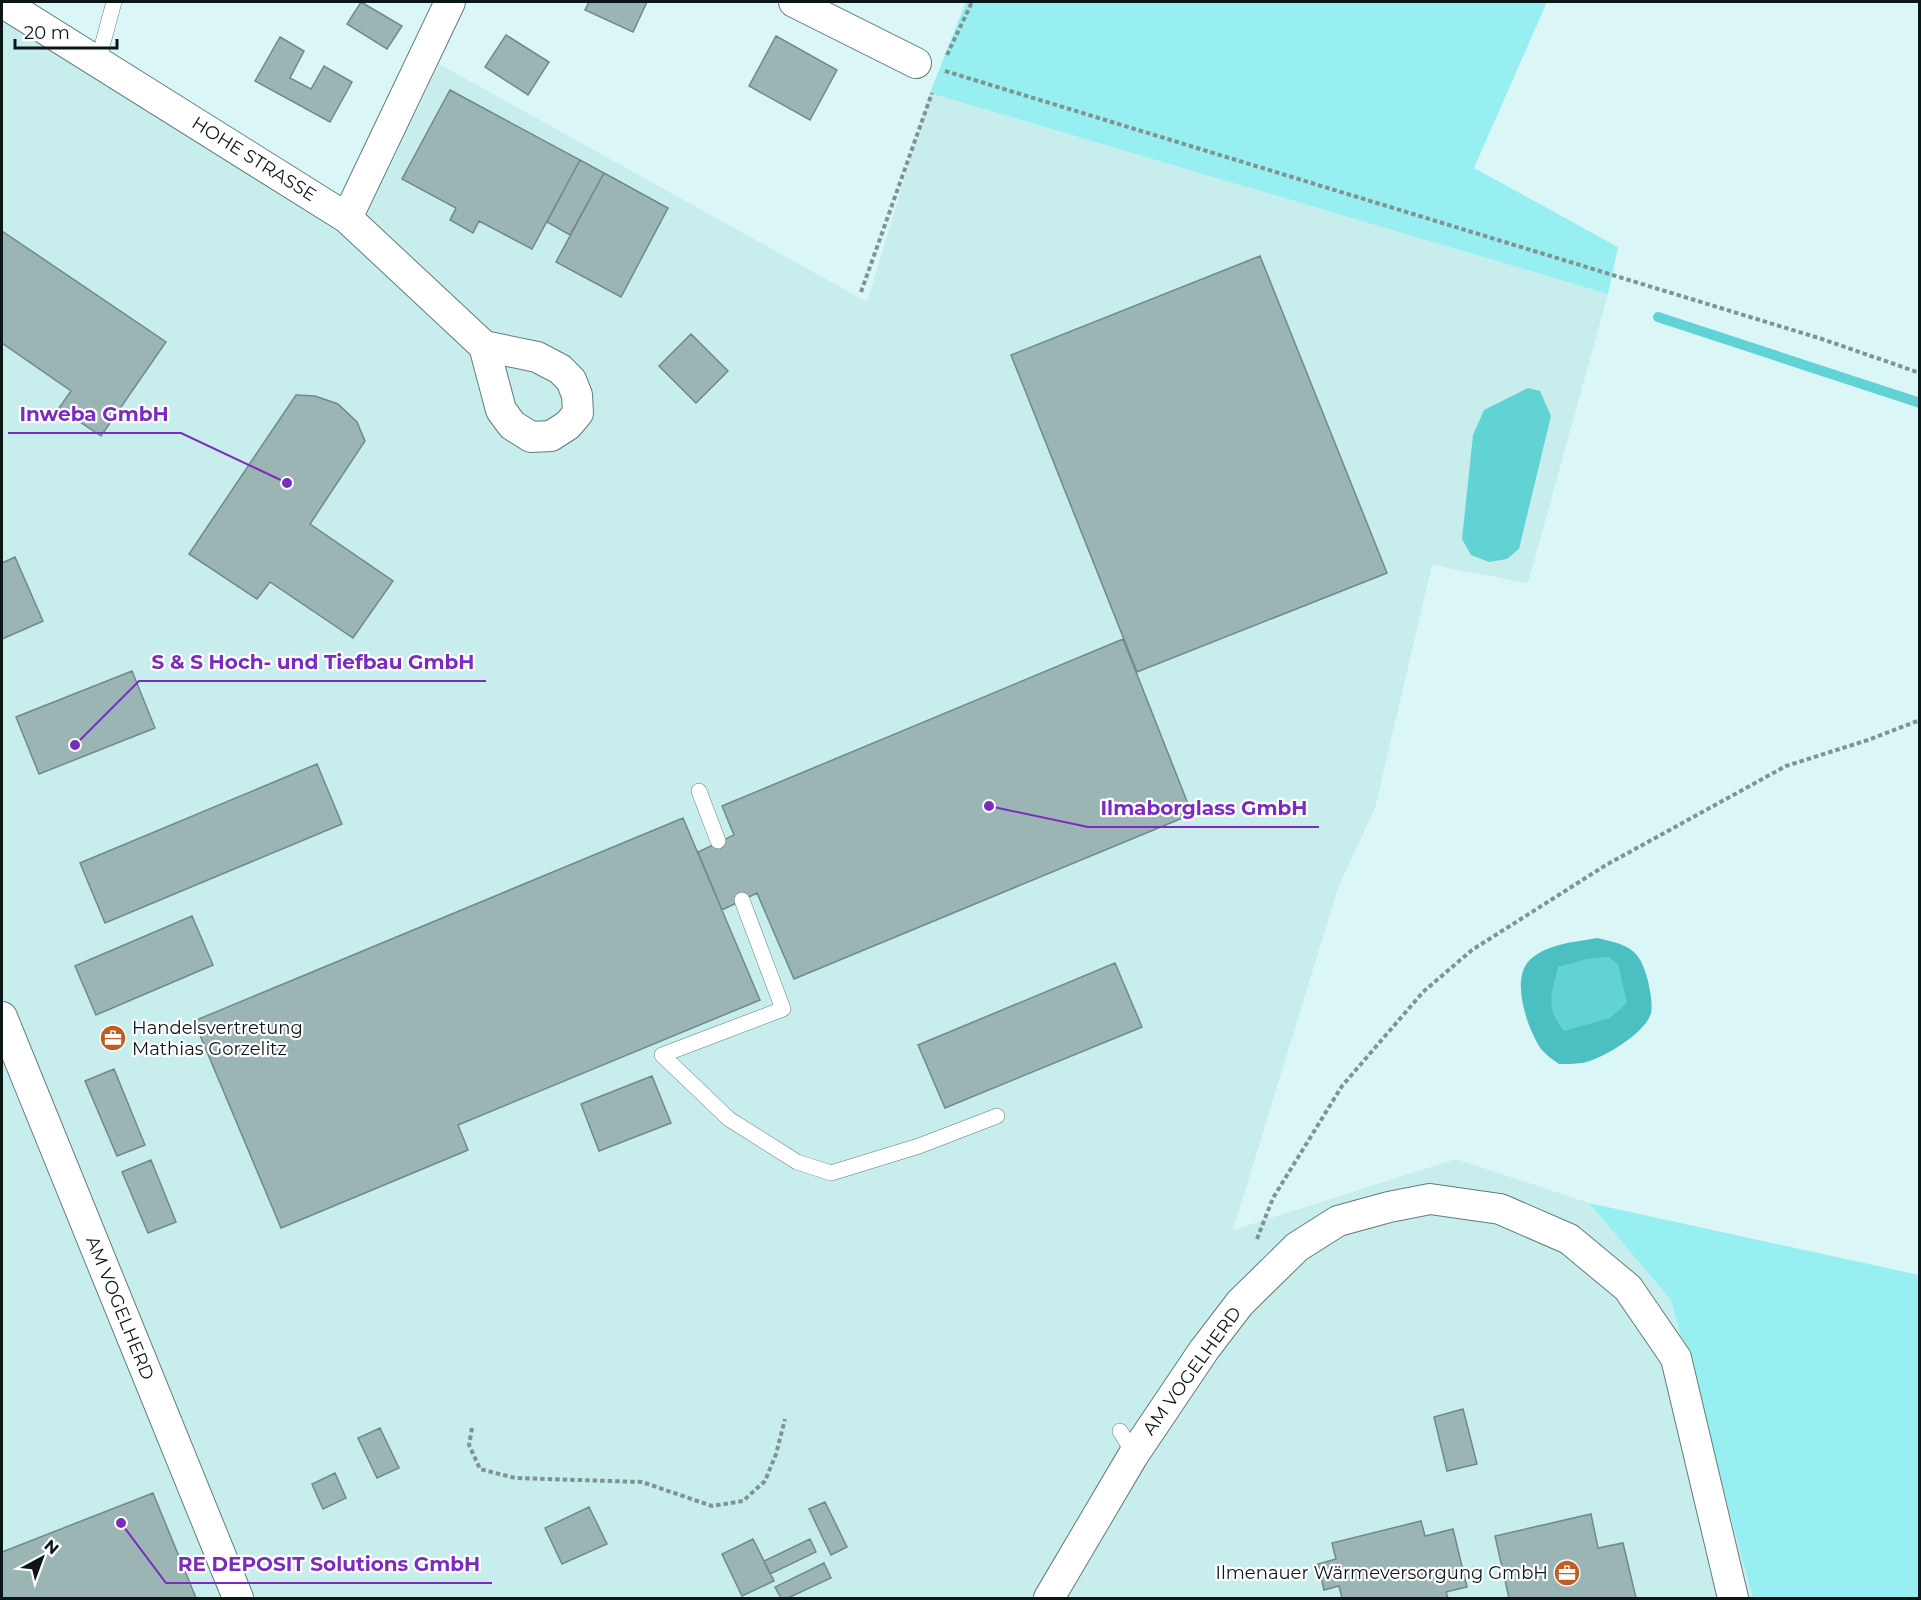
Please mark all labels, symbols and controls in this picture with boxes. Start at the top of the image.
scale bar [15,12,117,50]
text: 20 m [24,22,70,44]
street label: HOHE STRASSE [188,112,320,206]
callout: Inweba GmbH [8,395,181,433]
text: Inweba GmbH [19,402,169,426]
callout: S & S Hoch- und Tiefbau GmbH [139,643,486,681]
text: S & S Hoch- und Tiefbau GmbH [152,650,474,674]
callout: Ilmaborglass GmbH [1088,789,1319,827]
text: Ilmaborglass GmbH [1101,796,1307,820]
place label: Handelsvertretung Mathias Gorzelitz [132,1017,303,1060]
office icon: Handelsvertretung Mathias Gorzelitz [98,1023,128,1053]
street label: AM VOGELHERD [81,1233,159,1383]
street label: AM VOGELHERD [1138,1303,1246,1439]
north arrow [12,1528,72,1588]
text: N [40,1536,63,1558]
callout: RE DEPOSIT Solutions GmbH [166,1545,492,1583]
text: RE DEPOSIT Solutions GmbH [178,1552,480,1576]
office icon: Ilmenauer Wärmeversorgung GmbH [1552,1558,1582,1588]
place label: Ilmenauer Wärmeversorgung GmbH [1215,1562,1548,1584]

